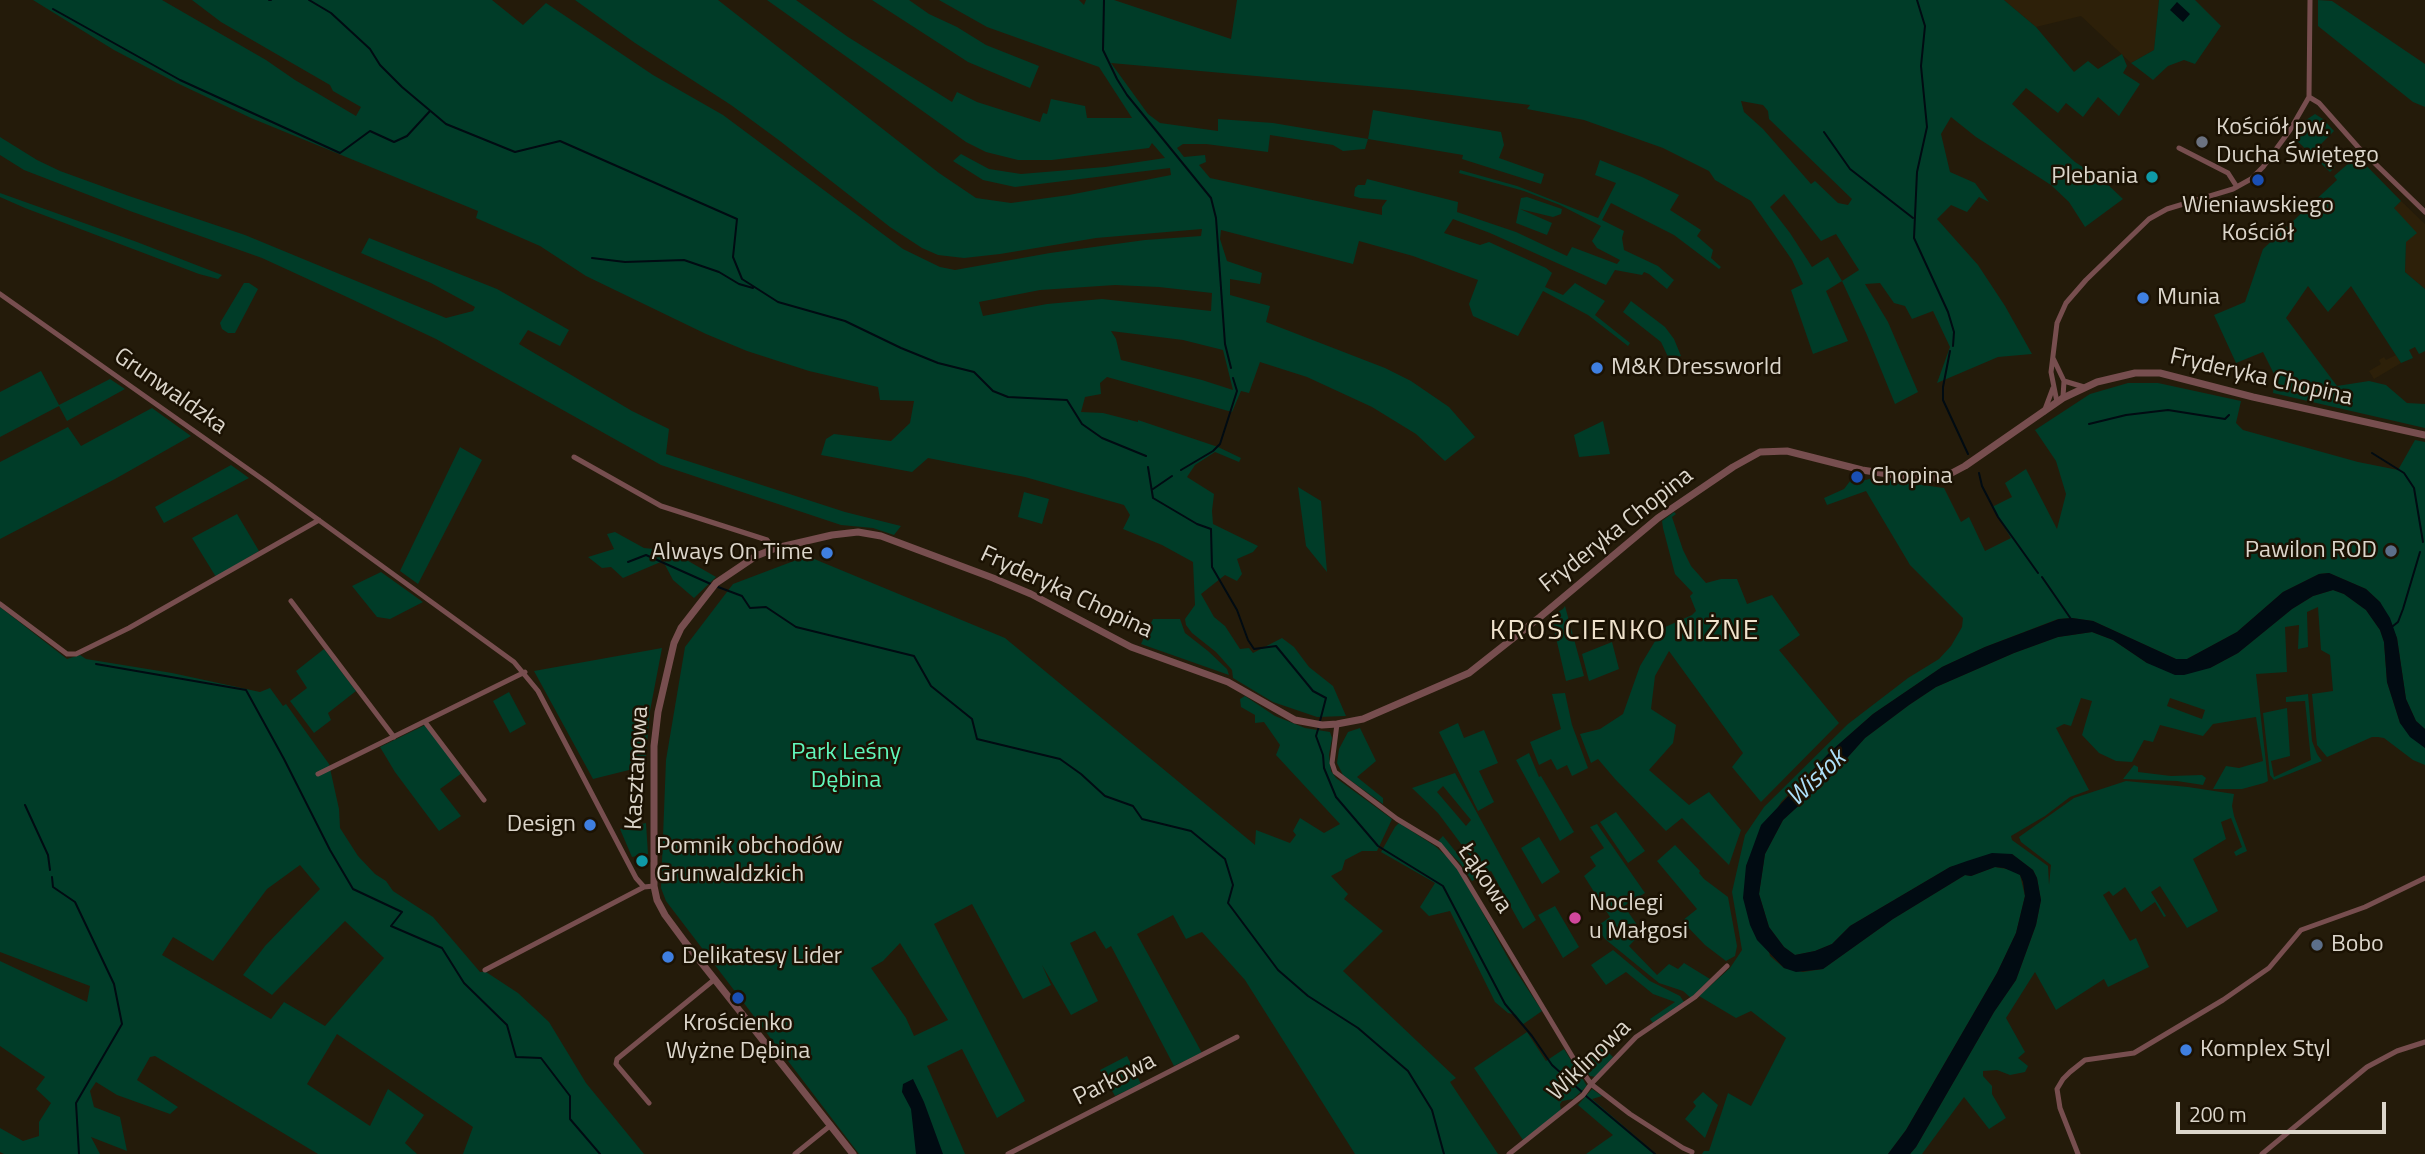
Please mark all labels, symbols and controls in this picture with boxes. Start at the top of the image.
place label: Kościół pw. Ducha Świętego [2216,114,2379,170]
marker: Kościół pw. Ducha Świętego [2194,134,2210,150]
place label: Plebania [2051,163,2138,191]
marker: Plebania [2144,169,2160,185]
marker: Wieniawskiego Kościół [2250,172,2266,188]
place label: Wieniawskiego Kościół [2182,192,2334,248]
place label: Munia [2157,284,2220,312]
marker: Munia [2135,290,2151,306]
street label: Grunwaldzka [108,343,232,441]
street label: Fryderyka Chopina [2167,343,2355,413]
place label: M&K Dressworld [1611,354,1782,382]
marker: M&K Dressworld [1589,360,1605,376]
street label: Fryderyka Chopina [1535,462,1699,600]
place label: Chopina [1871,463,1952,491]
marker: Chopina [1849,469,1865,485]
place label: Pawilon ROD [2245,537,2377,565]
place label: Always On Time [651,539,813,567]
street label: Fryderyka Chopina [975,541,1157,645]
marker: Pawilon ROD [2383,543,2399,559]
marker: Always On Time [819,545,835,561]
district label: KROŚCIENKO NIŻNE [1492,615,1758,649]
street label: Kasztanowa [620,705,656,831]
park label: Park Leśny Dębina [791,739,901,795]
water label: Wisłok [1781,744,1853,814]
place label: Design [507,811,576,839]
marker: Design [582,817,598,833]
place label: Pomnik obchodów Grunwaldzkich [656,833,843,889]
street label: Łąkowa [1450,839,1518,919]
marker: Pomnik obchodów Grunwaldzkich [634,853,650,869]
place label: Noclegi u Małgosi [1589,890,1688,946]
marker: Noclegi u Małgosi [1567,910,1583,926]
place label: Bobo [2331,931,2384,959]
marker: Bobo [2309,937,2325,953]
place label: Delikatesy Lider [682,943,842,971]
marker: Delikatesy Lider [660,949,676,965]
marker: Krościenko Wyżne Dębina [730,990,746,1006]
place label: Krościenko Wyżne Dębina [666,1010,810,1066]
street label: Wiklinowa [1542,1014,1638,1108]
place label: Komplex Styl [2200,1036,2331,1064]
marker: Komplex Styl [2178,1042,2194,1058]
street label: Parkowa [1069,1047,1161,1113]
scale bar [2180,1088,2390,1132]
text: 200 m [2189,1098,2246,1130]

